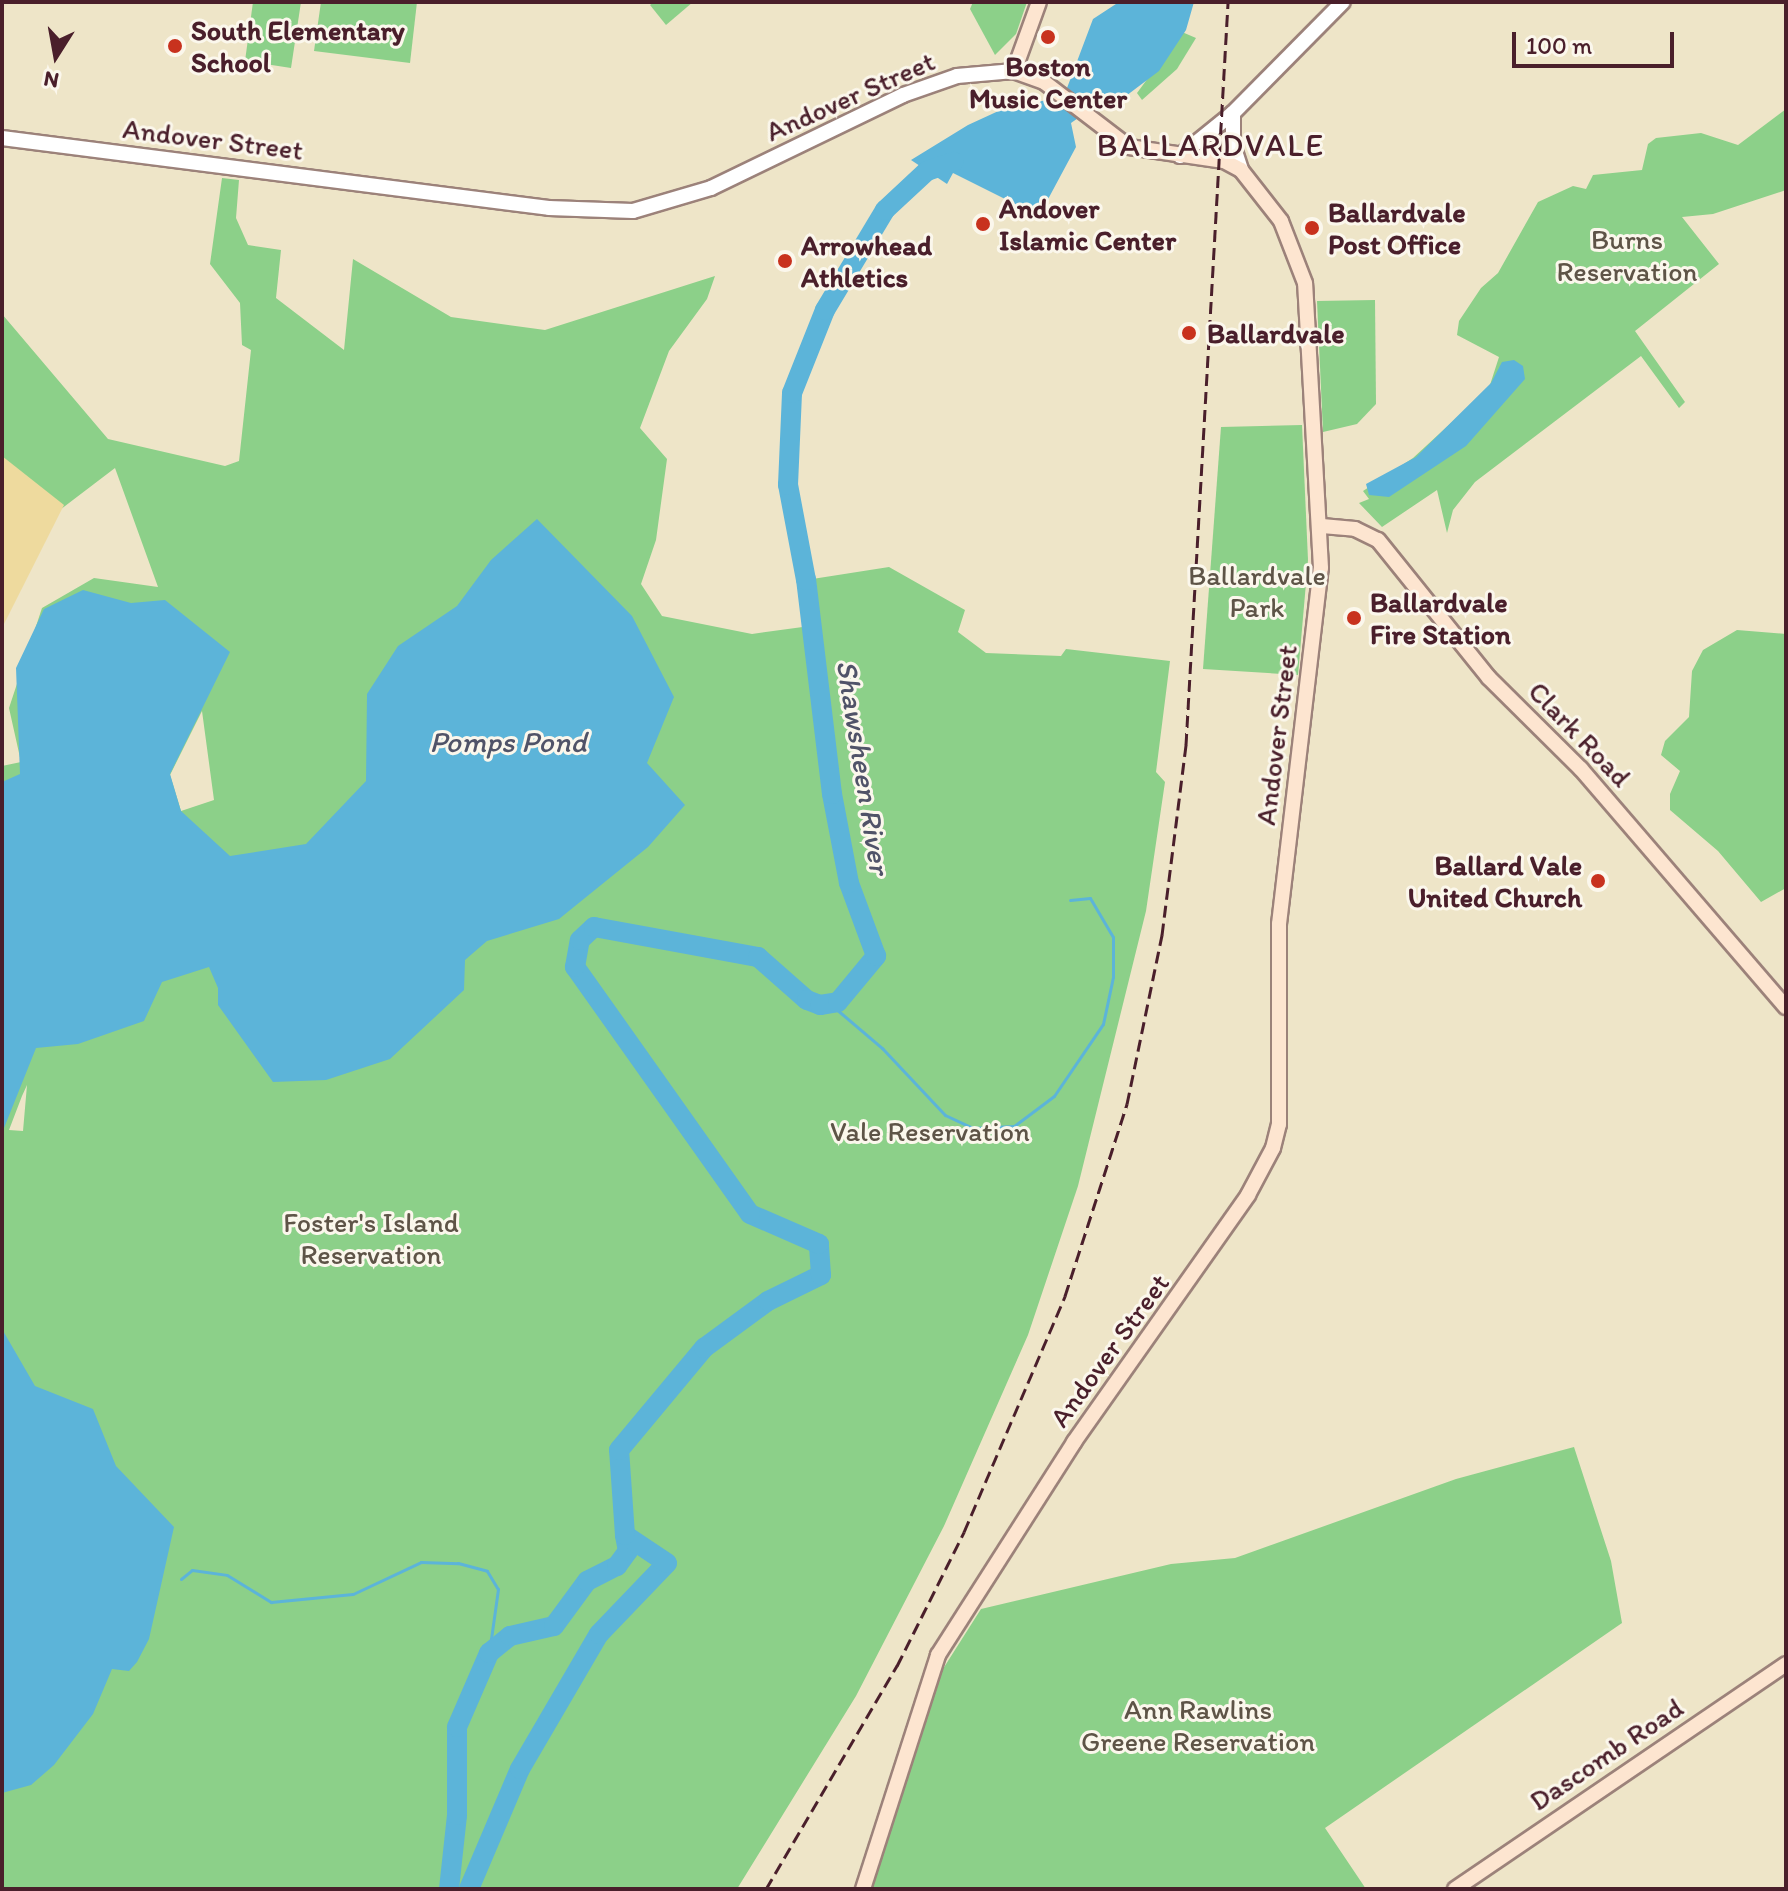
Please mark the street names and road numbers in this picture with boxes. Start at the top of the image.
street label: Andover Street [761,44,939,148]
street label: Andover Street [121,111,305,167]
street label: Andover Street [1248,643,1304,827]
street label: Clark Road [1522,675,1638,793]
street label: Andover Street [1042,1267,1176,1433]
street label: Dascomb Road [1523,1691,1689,1817]

